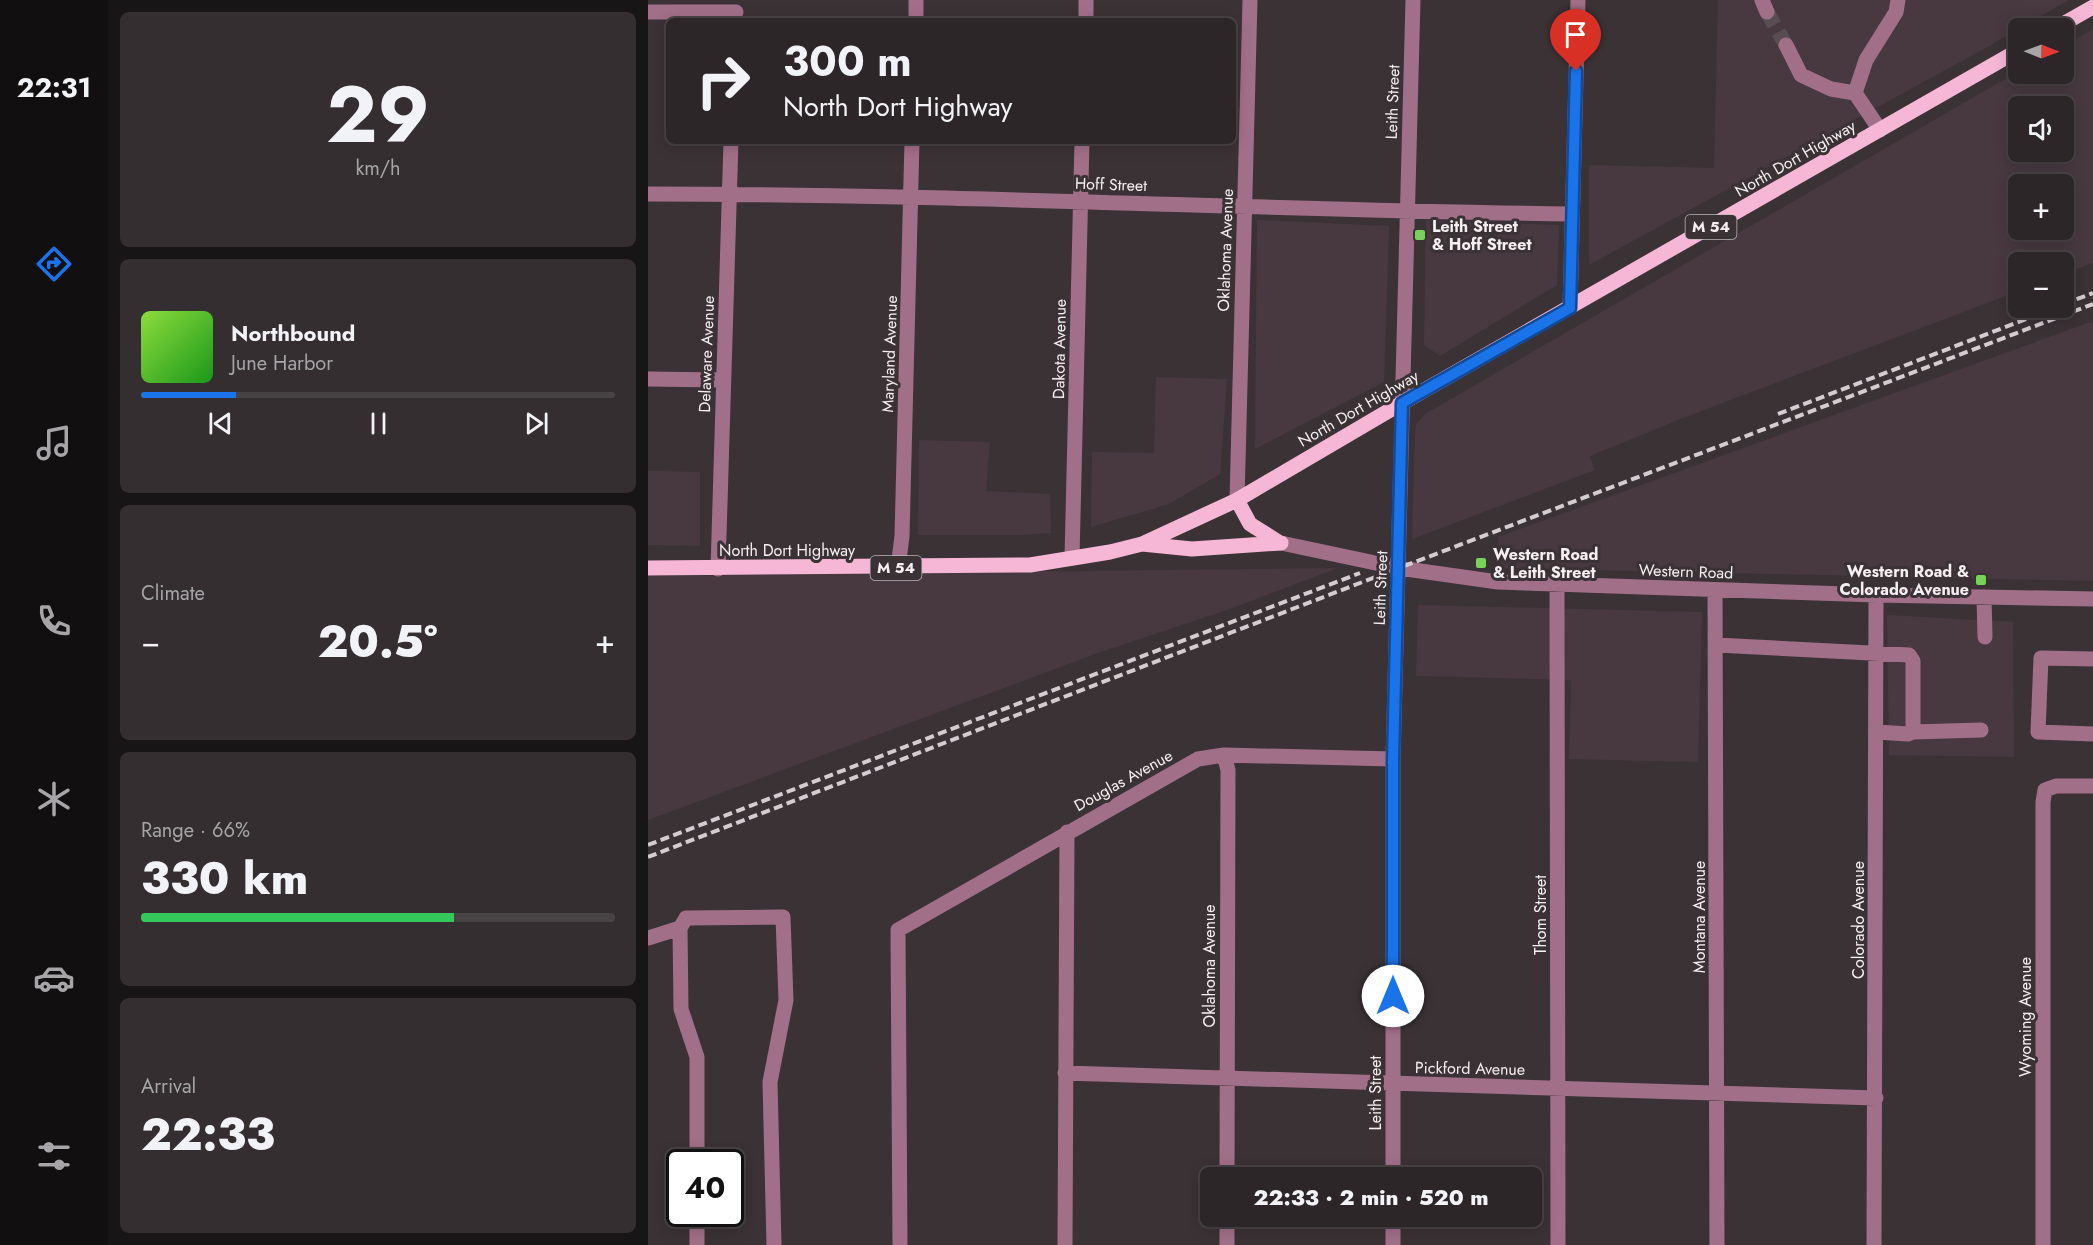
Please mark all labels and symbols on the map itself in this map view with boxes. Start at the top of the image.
pin [1550,9,1601,71]
north arrow [2008,18,2074,84]
street label: Leith Street [1380,64,1405,140]
street label: North Dort Highway [1731,114,1861,202]
street label: Hoff Street [1074,172,1148,197]
street label: Oklahoma Avenue [1212,188,1239,312]
place label: Leith Street & Hoff Street [1432,215,1532,256]
road number: M 54 [1686,215,1736,239]
marker: Leith Street & Hoff Street [1413,228,1427,242]
street label: Delaware Avenue [693,295,720,413]
street label: Maryland Avenue [876,295,903,413]
street label: Dakota Avenue [1047,299,1072,399]
street label: North Dort Highway [1294,364,1424,452]
street label: North Dort Highway [719,539,856,562]
place label: Western Road & Leith Street [1493,543,1598,584]
street label: Leith Street [1368,550,1393,626]
road number: M 54 [870,556,922,580]
marker: Western Road & Leith Street [1474,556,1488,570]
street label: Western Road [1638,558,1734,585]
place label: Western Road & Colorado Avenue [1839,560,1969,601]
marker: Western Road & Colorado Avenue [1974,573,1988,587]
street label: Douglas Avenue [1070,744,1177,817]
street label: Montana Avenue [1688,861,1711,973]
street label: Colorado Avenue [1847,861,1870,979]
street label: Thom Street [1529,875,1552,955]
street label: Oklahoma Avenue [1198,904,1221,1028]
street label: Wyoming Avenue [2014,957,2037,1077]
position arrow [1361,964,1425,1028]
street label: Leith Street [1364,1055,1387,1130]
street label: Pickford Avenue [1415,1056,1525,1081]
speed limit sign: 40 [666,1149,744,1227]

